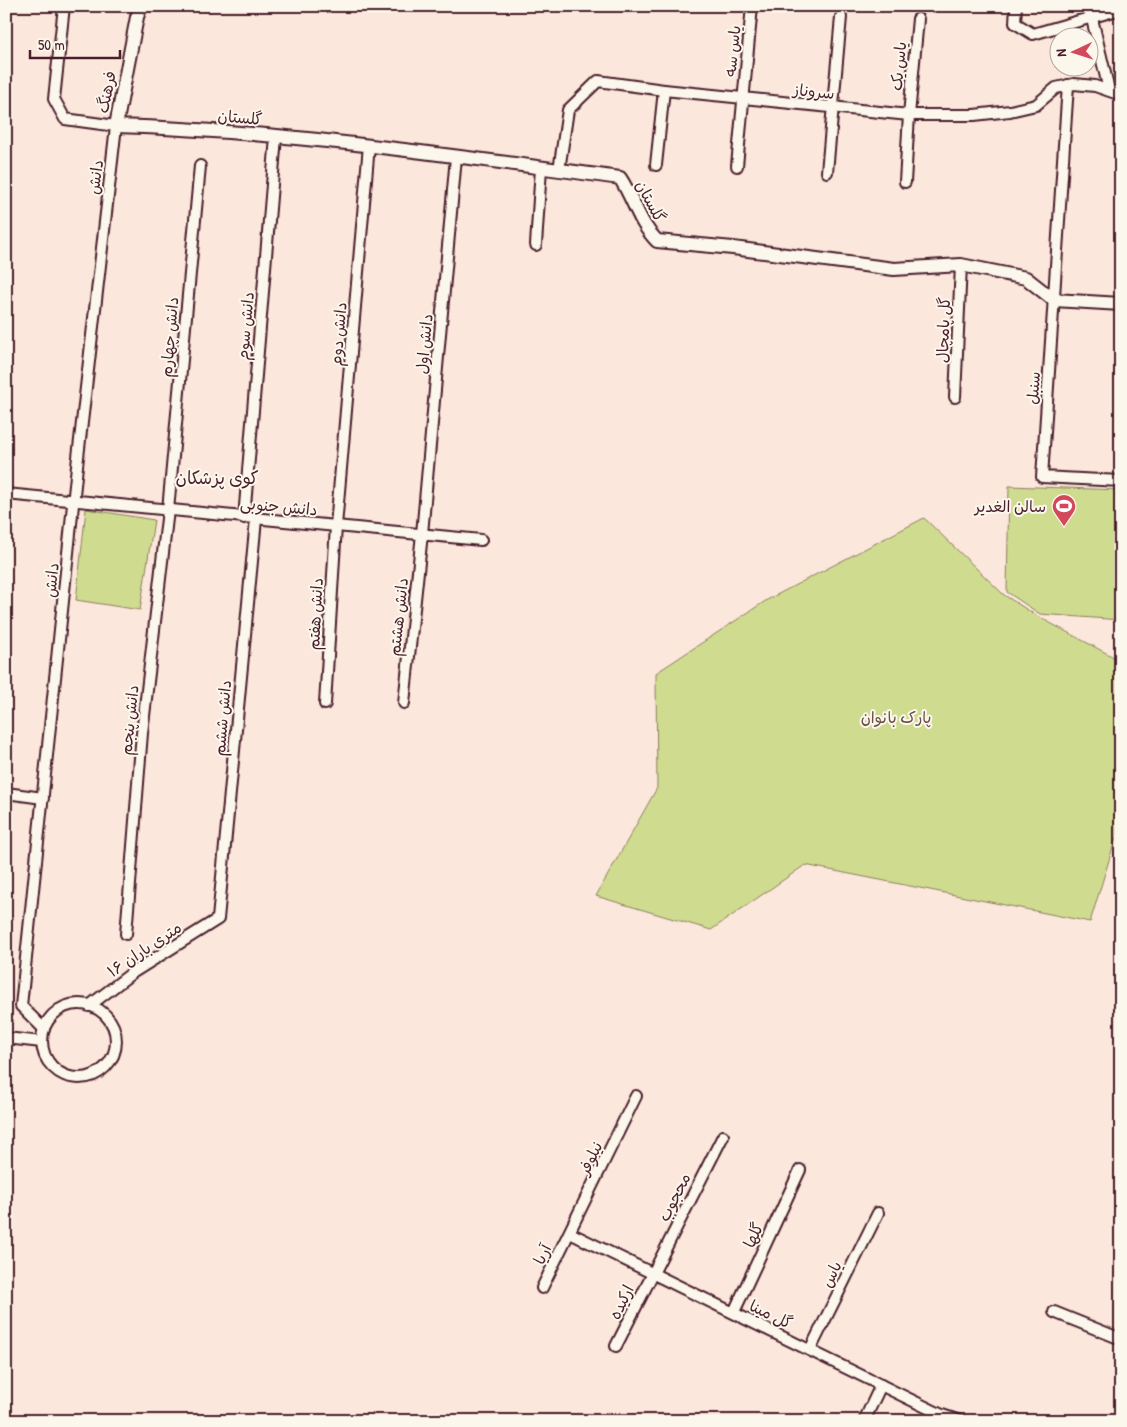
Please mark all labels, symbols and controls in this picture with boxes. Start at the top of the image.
street label: یاس سه [718,24,746,78]
scale bar [30,28,120,60]
north arrow [1050,28,1100,78]
text: 50 m [38,34,65,55]
street label: یاس یک [884,40,912,92]
text: N [1051,48,1070,57]
street label: فرهنگ [91,69,121,115]
street label: سروناز [790,78,836,104]
street label: گلستان [217,104,263,130]
street label: دانش [82,158,108,196]
street label: گلستان [631,176,671,226]
street label: دانش سوم [231,291,261,361]
street label: دانش چهارم [155,296,185,378]
street label: گل پامچال [931,296,955,363]
street label: دانش دوم [324,301,354,367]
street label: دانش اول [410,313,438,375]
street label: سنبل [1021,371,1045,405]
district label: کوی پزشکان [175,465,259,490]
street label: دانش جنوبی [239,492,319,520]
sports icon: سالن الغدیر [1051,493,1077,527]
place label: سالن الغدیر [973,495,1046,517]
street label: دانش [38,562,64,598]
street label: دانش هفتم [302,577,330,651]
street label: دانش هشتم [383,577,415,658]
street label: دانش ششم [208,679,238,757]
street label: دانش پنجم [114,684,146,756]
park label: پارک بانوان [861,706,931,728]
street label: ۱۶ متری باران [103,916,185,982]
street label: نیلوفر [572,1138,607,1180]
street label: محجوب [652,1169,696,1225]
street label: گلها [738,1219,768,1251]
street label: آریا [528,1239,557,1268]
street label: یاس [815,1257,847,1291]
street label: ارکیده [603,1281,639,1323]
street label: گل مینا [746,1294,796,1334]

